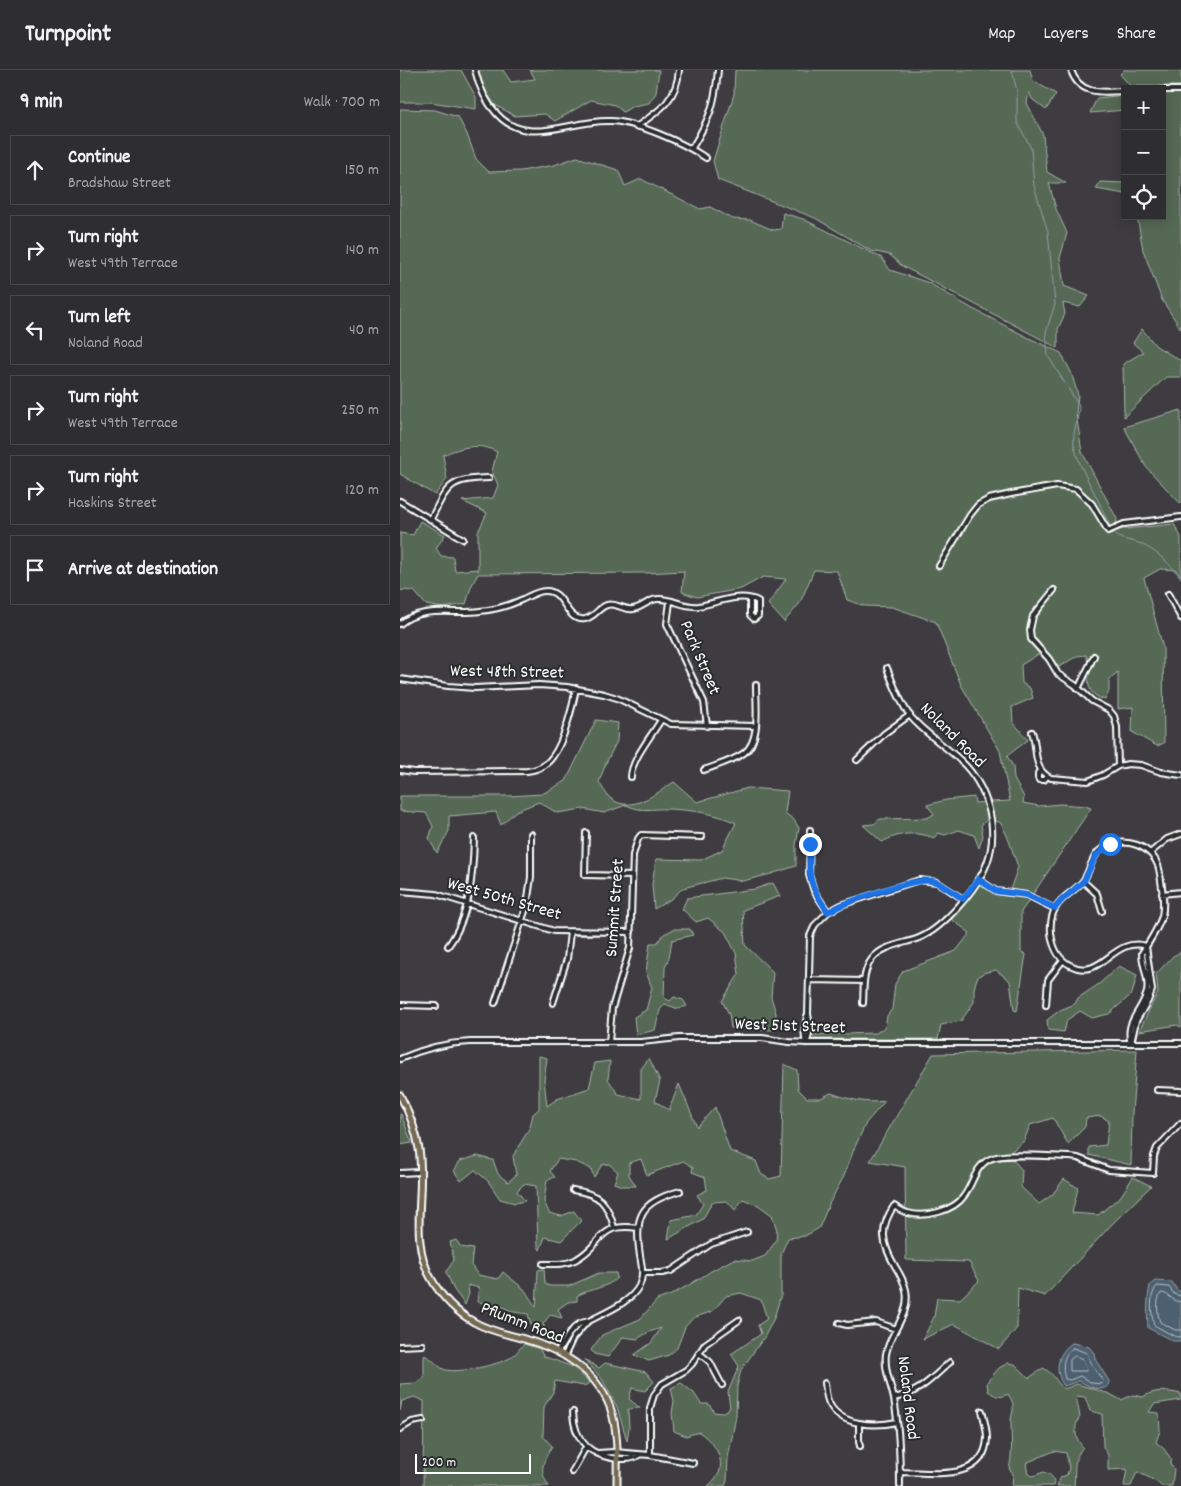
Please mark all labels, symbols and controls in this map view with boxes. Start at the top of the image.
text: Turnpoint [25,18,111,52]
text: Map [988,22,1015,47]
text: Layers [1043,22,1089,47]
text: Share [1117,22,1156,47]
map controls [1121,85,1166,220]
button: + [1121,85,1166,130]
text: 9 min [20,88,62,118]
text: Walk · 700 m [304,91,380,114]
button: − [1121,130,1166,175]
text: Continue [68,145,130,172]
icon: ahead [21,156,49,184]
text: 150 m [345,159,379,182]
text: Bradshaw Street [68,172,171,195]
button: locate [1121,175,1166,220]
text: Turn right [68,225,139,252]
icon: right [21,236,49,264]
text: 140 m [345,239,379,262]
text: West 49th Terrace [68,252,178,275]
text: Turn left [68,305,131,332]
icon: left [21,316,49,344]
text: 40 m [349,319,379,342]
text: Noland Road [68,332,143,355]
text: Turn right [68,385,139,412]
icon: right [21,396,49,424]
text: 250 m [341,399,379,422]
text: West 49th Terrace [68,412,178,435]
text: Turn right [68,465,139,492]
icon: right [21,476,49,504]
text: 120 m [345,479,379,502]
text: Haskins Street [68,492,157,515]
icon: arrive [21,556,49,584]
text: Arrive at destination [68,557,218,584]
street label: Park Street [672,617,726,699]
street label: West 48th Street [450,660,565,686]
street label: Noland Road [913,697,991,775]
route end [799,833,822,856]
route start [1099,833,1122,856]
street label: Summit Street [600,858,632,958]
street label: West 50th Street [444,872,564,928]
street label: West 51st Street [734,1013,846,1041]
street label: Pflumm Road [477,1297,567,1351]
street label: Noland Road [889,1355,925,1441]
scale bar [415,1451,531,1474]
text: 200 m [422,1453,456,1473]

